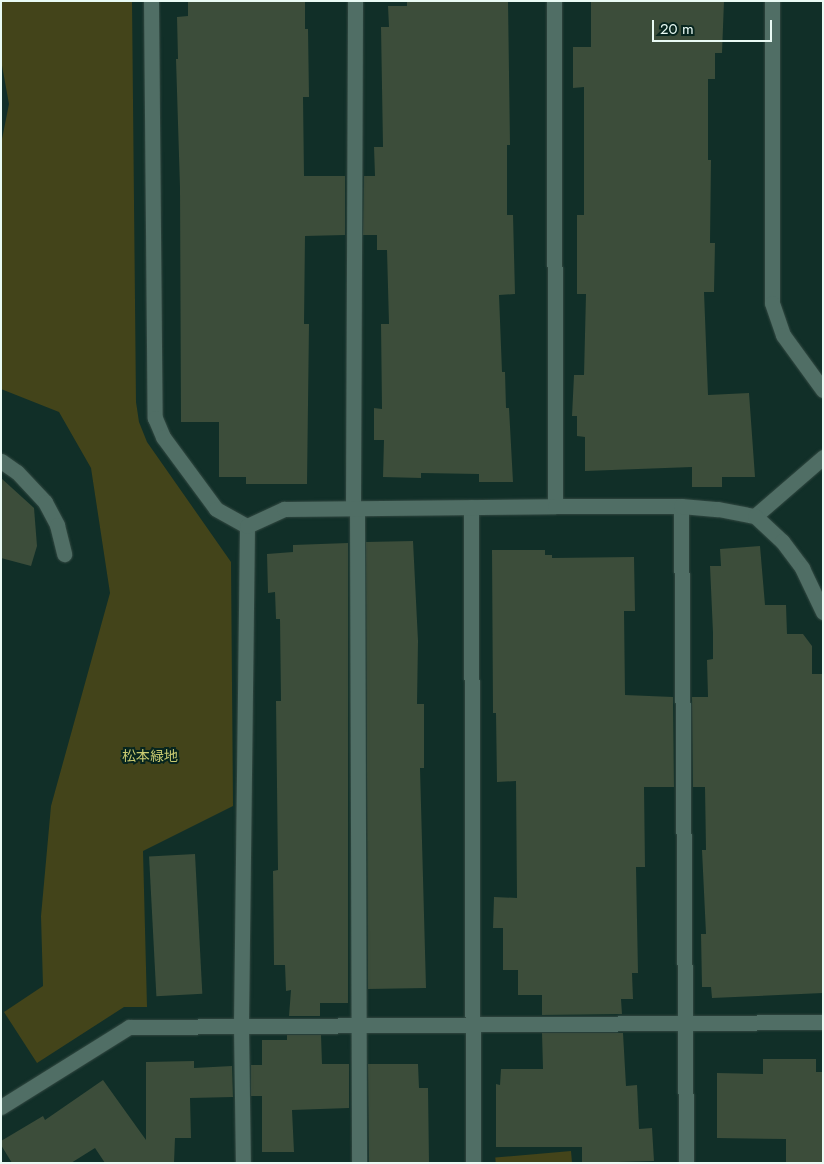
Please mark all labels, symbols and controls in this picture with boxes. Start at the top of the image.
scale bar [654,10,774,42]
text: 20 m [660,18,694,40]
park label: 松本緑地 [122,748,178,764]

